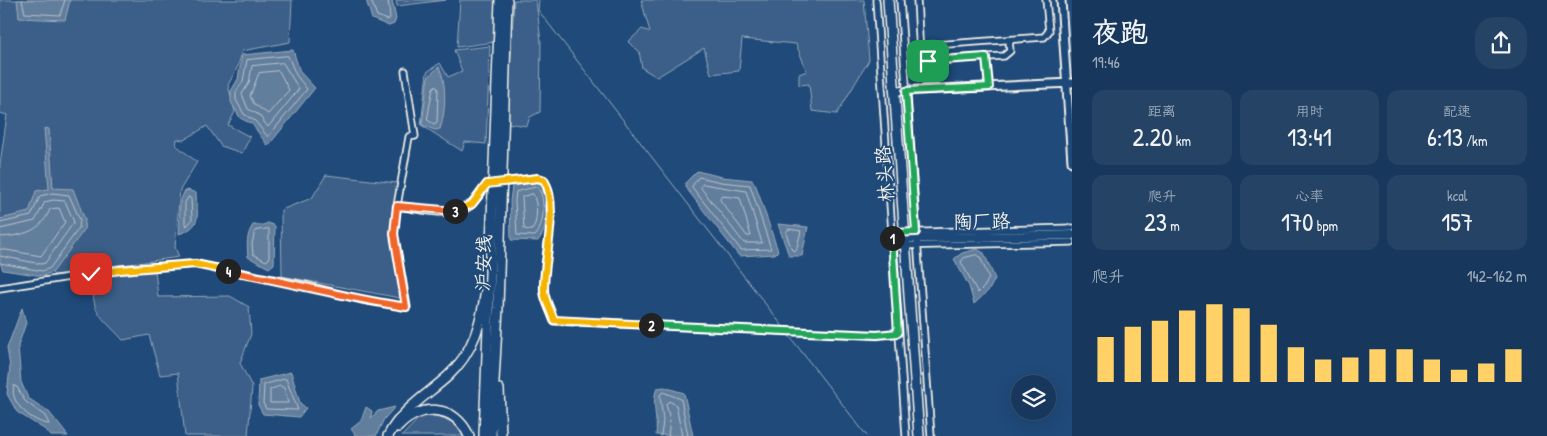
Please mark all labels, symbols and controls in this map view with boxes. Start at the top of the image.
text: 夜跑 [1092,13,1148,51]
button: share [1475,17,1527,69]
pin [907,40,949,82]
icon: arrive [914,47,942,75]
text: 19:46 [1092,51,1120,73]
text: 距离 [1148,101,1176,120]
text: 用时 [1295,101,1323,120]
text: 配速 [1443,101,1471,120]
text: 2.20 [1133,120,1173,154]
text: 13:41 [1287,120,1332,154]
text: 6:13 [1427,120,1463,154]
text: km [1173,131,1191,150]
text: /km [1463,131,1487,150]
street label: 林头路 [869,145,899,203]
text: 爬升 [1148,186,1176,205]
text: 心率 [1295,186,1323,205]
text: kcal [1447,186,1467,205]
pin: 3 [442,198,468,224]
text: 3 [452,202,459,221]
text: 23 [1144,205,1167,239]
text: 170 [1281,205,1314,239]
text: 157 [1441,205,1473,239]
street label: 陶厂路 [953,208,1011,234]
text: m [1167,216,1180,235]
text: bpm [1314,216,1338,235]
pin: 1 [880,226,904,250]
text: 1 [890,229,895,248]
street label: 沪安线 [469,234,497,292]
pin [70,253,112,295]
pin: 4 [216,258,240,284]
icon: check [77,260,105,288]
text: 4 [226,262,231,281]
text: 爬升 [1092,265,1124,287]
text: 142–162 m [1467,265,1527,287]
pin: 2 [638,312,664,338]
text: 2 [648,316,655,335]
map controls [1011,375,1056,420]
button: layers [1011,375,1056,420]

